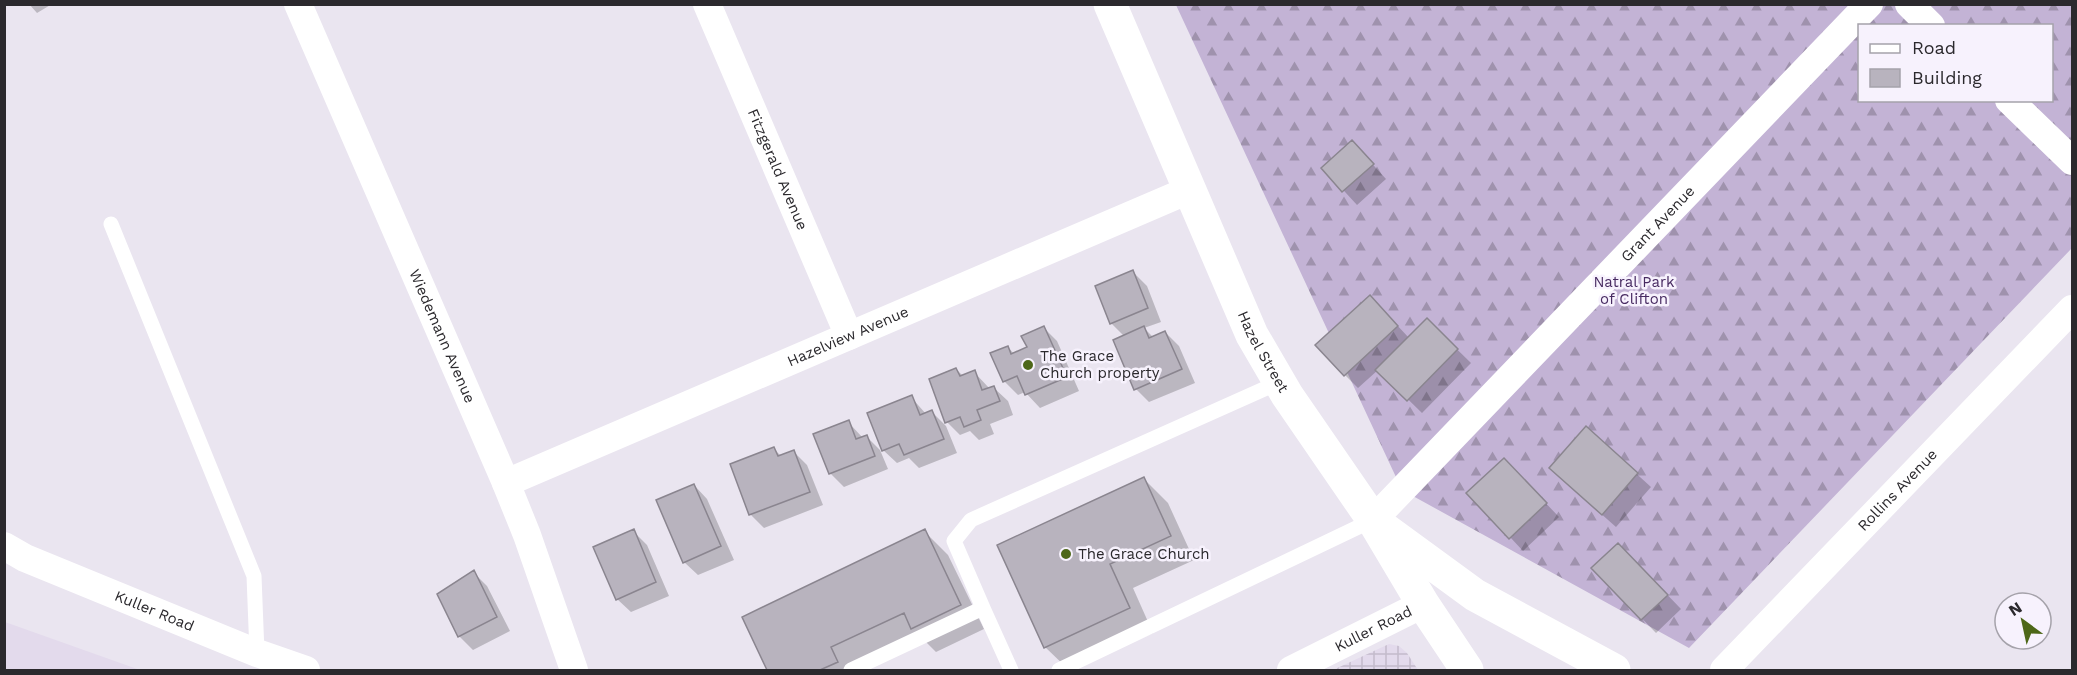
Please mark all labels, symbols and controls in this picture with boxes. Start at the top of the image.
legend [1858,24,2053,102]
text: Road [1912,37,1956,58]
text: Building [1912,67,1982,88]
street label: Fitzgerald Avenue [744,106,812,233]
street label: Grant Avenue [1617,182,1698,265]
street label: Wiedemann Avenue [405,266,479,406]
park label: Natral Park of Clifton [1593,273,1675,308]
street label: Hazelview Avenue [784,302,911,370]
street label: Hazel Street [1234,308,1293,396]
place label: The Grace Church property [1040,347,1160,382]
marker: The Grace Church property [1021,358,1035,372]
street label: Rollins Avenue [1854,445,1941,535]
place label: The Grace Church [1078,545,1210,563]
marker: The Grace Church [1059,547,1073,561]
street label: Kuller Road [112,587,197,635]
north arrow [1993,591,2053,651]
text: N [2005,598,2025,620]
street label: Kuller Road [1332,602,1415,656]

